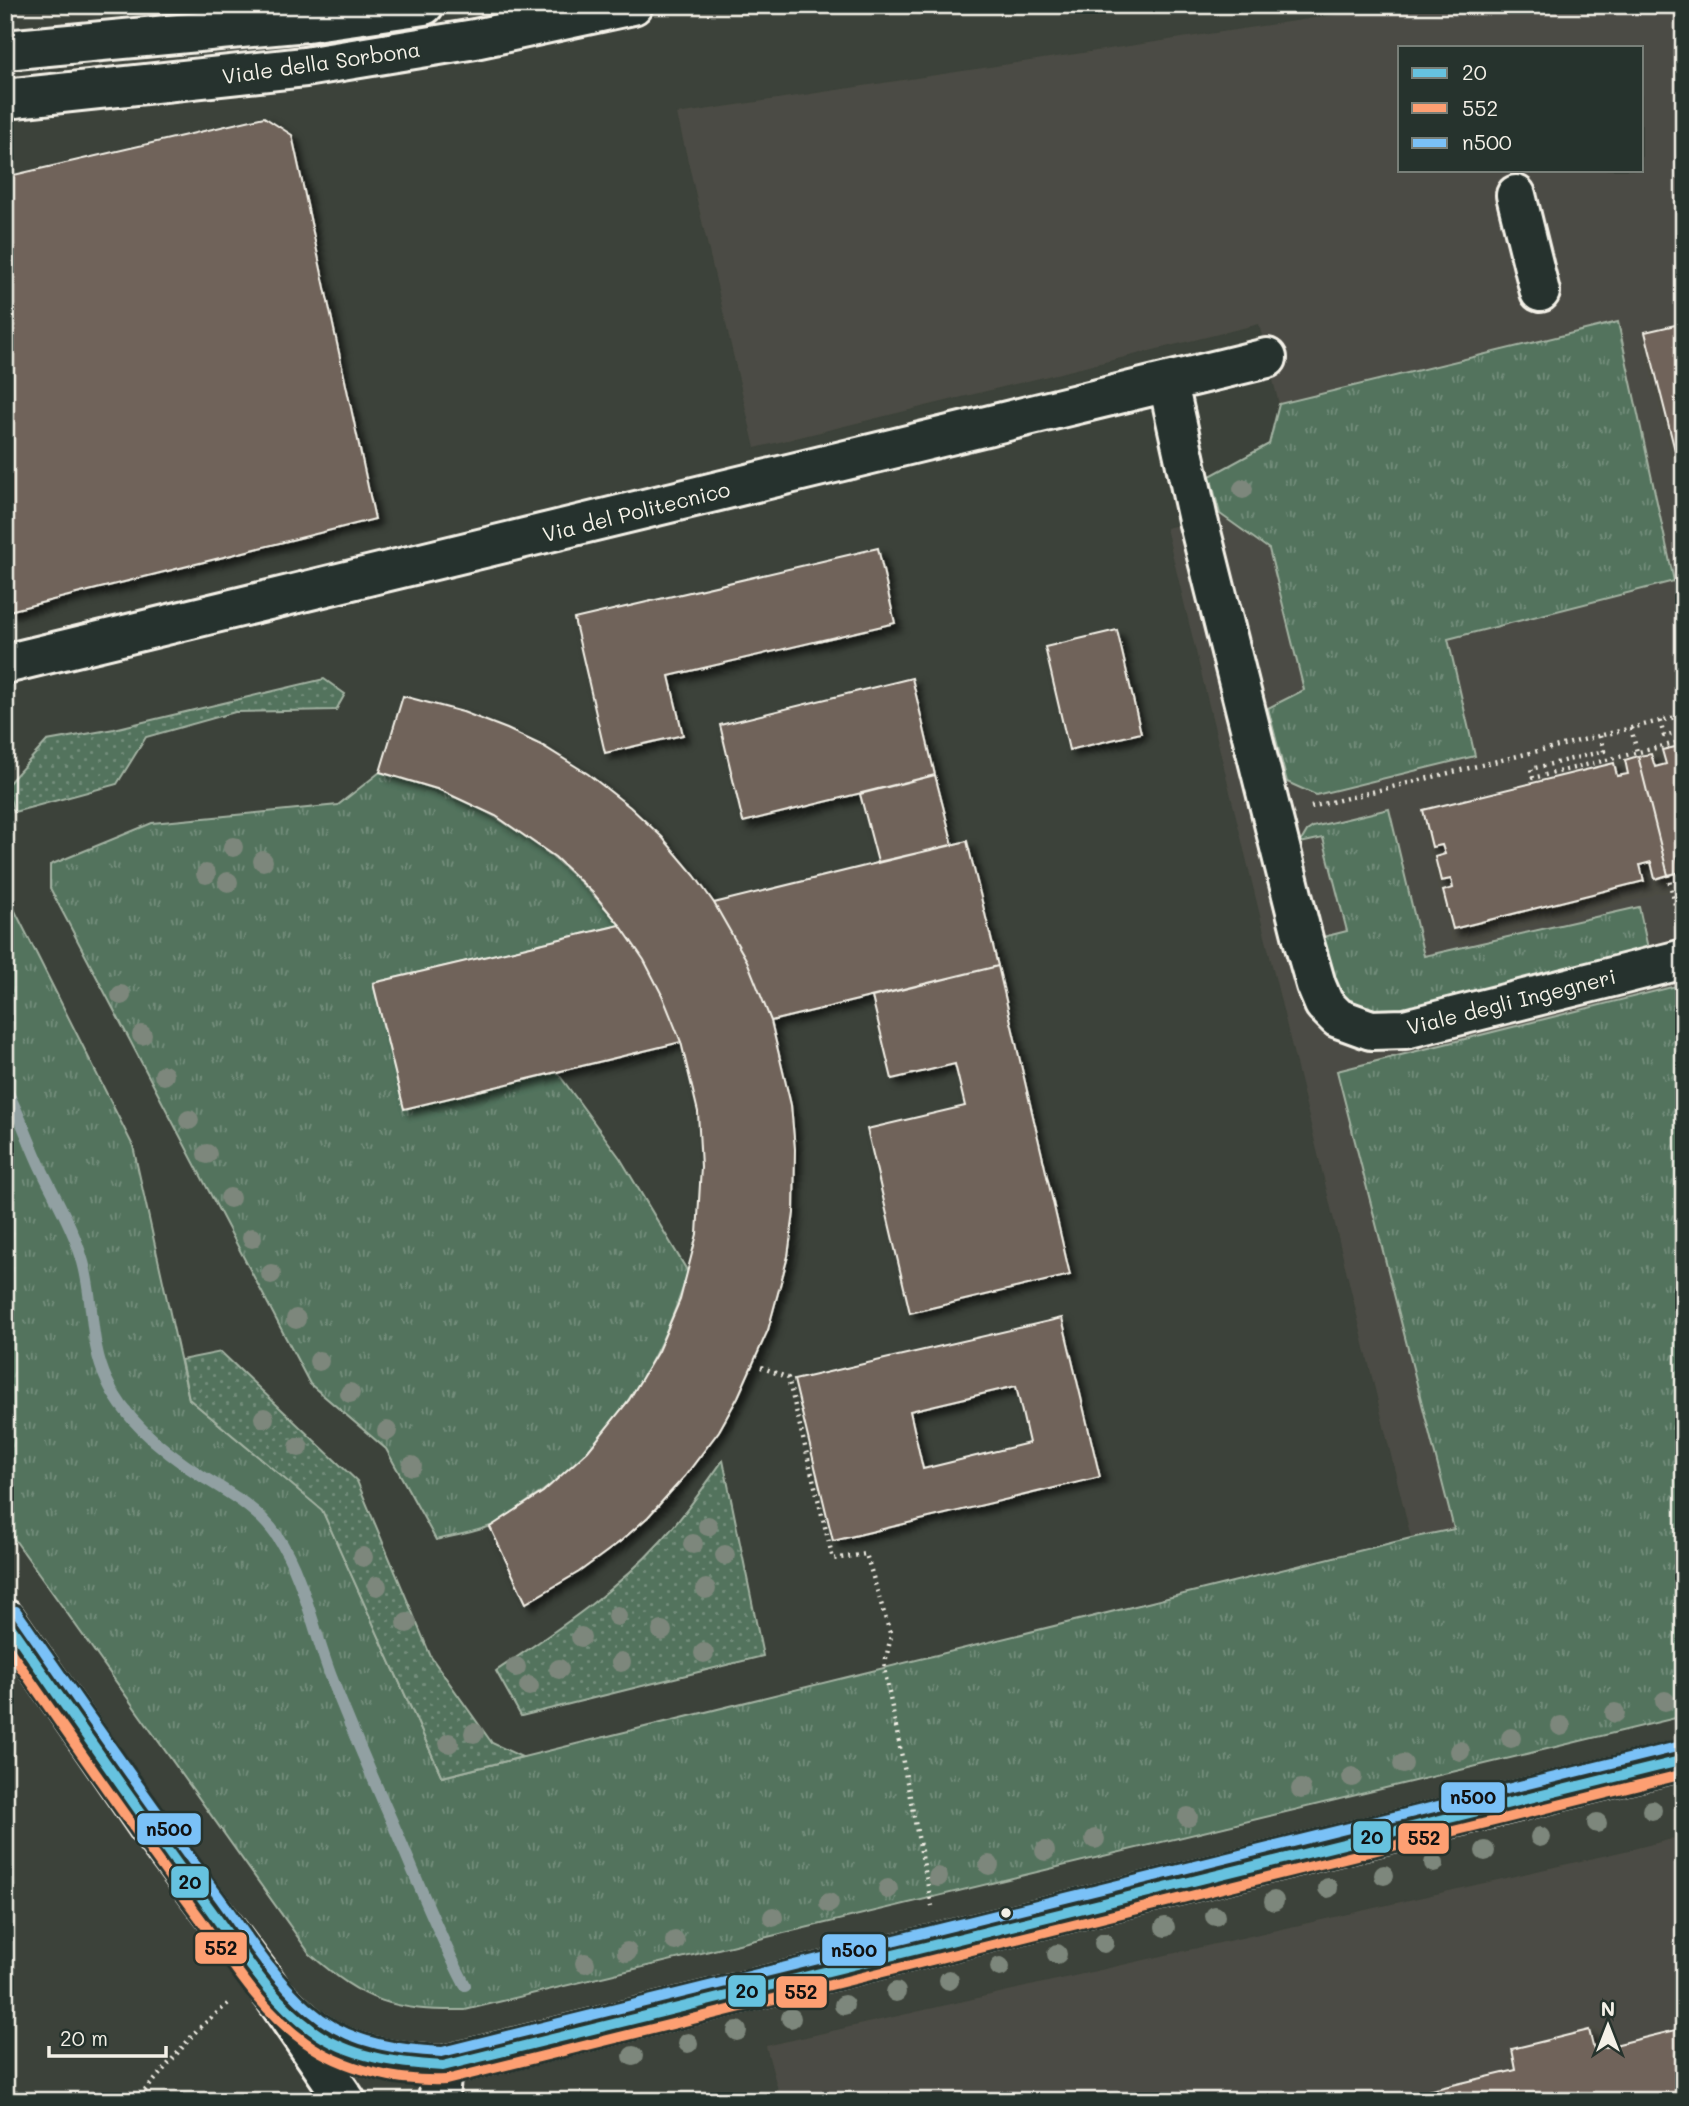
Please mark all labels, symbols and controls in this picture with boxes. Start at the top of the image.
street label: Viale della Sorbona [220,35,422,89]
legend [1398,46,1644,172]
text: 20 [1462,58,1487,85]
text: 552 [1462,94,1498,121]
text: n500 [1462,128,1512,155]
street label: Via del Politecnico [539,475,733,547]
street label: Viale degli Ingegneri [1404,962,1618,1040]
line badge: n500 [1440,1781,1506,1814]
text: n500 [1450,1784,1496,1809]
line badge: n500 [136,1812,202,1846]
text: n500 [146,1816,192,1841]
line badge: 20 [1352,1820,1392,1854]
line badge: 552 [1397,1822,1450,1855]
text: 20 [1361,1824,1383,1849]
text: 552 [1408,1825,1440,1850]
line badge: 20 [170,1865,210,1899]
text: 20 [179,1869,201,1894]
unlabelled marker [999,1906,1013,1920]
line badge: 552 [194,1931,248,1965]
line badge: n500 [821,1933,887,1967]
text: 552 [205,1935,237,1960]
text: n500 [831,1937,877,1962]
line badge: 20 [727,1974,767,2008]
line badge: 552 [775,1975,828,2009]
text: 20 [736,1978,758,2003]
text: 552 [785,1979,817,2004]
north arrow [1574,1990,1644,2060]
text: N [1601,1996,1615,2021]
scale bar [49,2015,166,2059]
text: 20 m [60,2024,108,2051]

